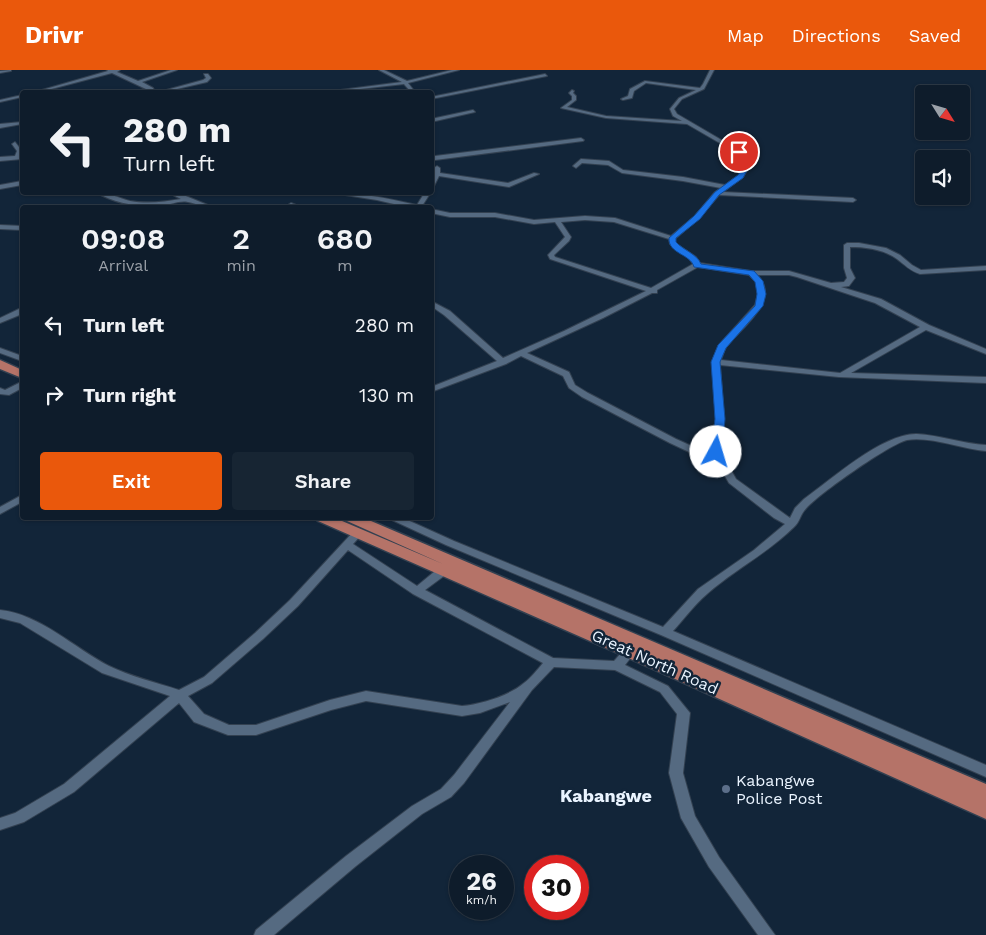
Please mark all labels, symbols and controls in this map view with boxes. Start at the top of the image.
text: Drivr [25,21,83,49]
text: Map [727,25,764,46]
text: Directions [792,25,881,46]
text: Saved [909,25,961,46]
north arrow [915,85,970,140]
map controls [915,85,970,205]
text: 280 m [123,109,231,151]
icon: left [40,110,105,175]
pin [718,131,760,173]
icon: arrive [725,138,753,166]
button: sound [915,150,970,205]
text: Turn left [123,151,215,176]
text: 09:08 [81,221,165,256]
text: 2 [232,221,250,256]
text: 680 [317,221,373,256]
text: Arrival [98,256,148,275]
text: min [226,256,256,275]
text: m [337,256,353,275]
icon: left [40,311,68,339]
text: Turn left [83,314,164,337]
text: 280 m [355,314,414,337]
icon: right [40,381,68,409]
text: Turn right [83,384,176,407]
text: 130 m [359,384,414,407]
position arrow [689,425,741,477]
button: Exit [40,452,222,510]
button: Share [232,452,414,510]
street label: Great North Road [589,626,721,698]
place label: Kabangwe Police Post [736,771,823,808]
marker: Kabangwe Police Post [720,783,732,795]
district label: Kabangwe [560,785,652,806]
speed limit sign: 30 [524,855,589,920]
text: 26 [466,867,497,896]
text: km/h [466,893,497,907]

